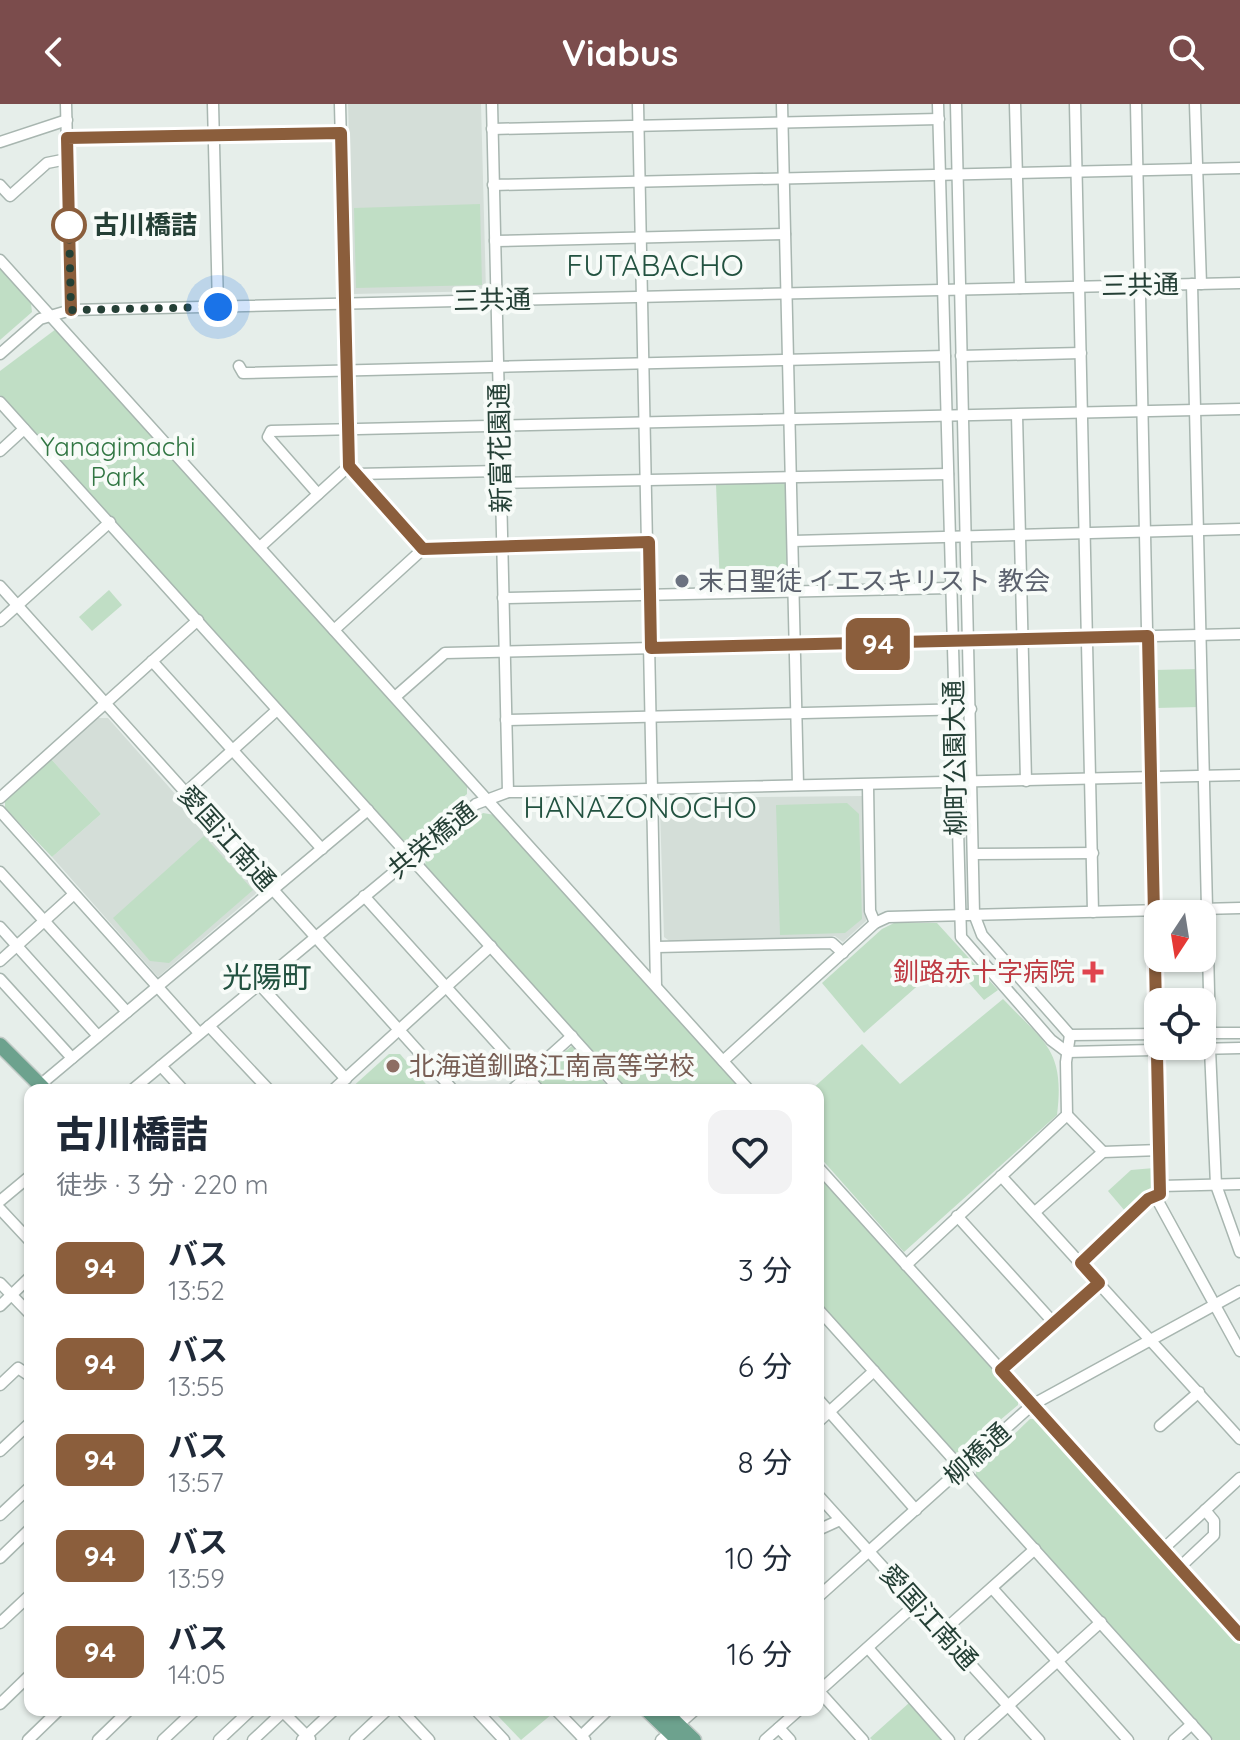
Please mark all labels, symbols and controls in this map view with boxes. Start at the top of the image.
icon: back [32,30,76,74]
text: Viabus [562,30,678,75]
icon: search [1164,30,1208,74]
marker: 古川橋詰 [52,208,86,242]
place label: 古川橋詰 [93,208,197,241]
district label: FUTABACHO [566,246,744,284]
street label: 三共通 [1101,267,1179,302]
street label: 三共通 [453,282,531,317]
your location [198,287,238,327]
street label: 新富花園通 [482,383,517,513]
park label: Yanagimachi Park [40,430,196,493]
place label: 末日聖徒 イエスキリスト 教会 [698,564,1050,597]
marker: 末日聖徒 イエスキリスト 教会 [673,572,691,590]
line badge: 94 [842,618,914,670]
text: 94 [862,626,894,661]
street label: 柳町公園大通 [937,680,972,836]
street label: 愛国江南通 [172,778,283,897]
district label: HANAZONOCHO [523,788,757,826]
street label: 共栄橋通 [381,794,482,885]
north arrow [1144,900,1216,972]
map controls [1144,900,1216,1060]
place label: 釧路赤十字病院 [893,955,1075,988]
district label: 光陽町 [222,958,312,996]
marker: 釧路赤十字病院 [1082,961,1104,983]
button: locate [1144,988,1216,1060]
place label: 北海道釧路江南高等学校 [409,1049,695,1082]
marker: 北海道釧路江南高等学校 [384,1057,402,1075]
text: 古川橋詰 [56,1110,208,1158]
button: heart [708,1110,792,1194]
text: 徒歩 · 3 分 · 220 m [56,1168,268,1201]
text: バス [168,1235,228,1273]
text: 94 [84,1250,116,1285]
text: 3 分 [738,1251,792,1289]
text: 13:52 [168,1274,225,1307]
text: バス [168,1331,228,1369]
text: 94 [84,1346,116,1381]
text: 6 分 [738,1347,792,1385]
text: 13:55 [168,1370,224,1403]
street label: 柳橋通 [937,1415,1017,1492]
text: バス [168,1427,228,1465]
text: 94 [84,1442,116,1477]
text: 8 分 [738,1443,792,1481]
text: 13:57 [168,1466,224,1499]
text: バス [168,1523,228,1561]
text: 94 [84,1538,116,1573]
text: 10 分 [725,1539,792,1577]
street label: 愛国江南通 [874,1557,985,1676]
text: 13:59 [168,1562,225,1595]
text: バス [168,1619,228,1657]
text: 94 [84,1634,116,1669]
text: 16 分 [727,1635,792,1673]
text: 14:05 [168,1658,225,1691]

